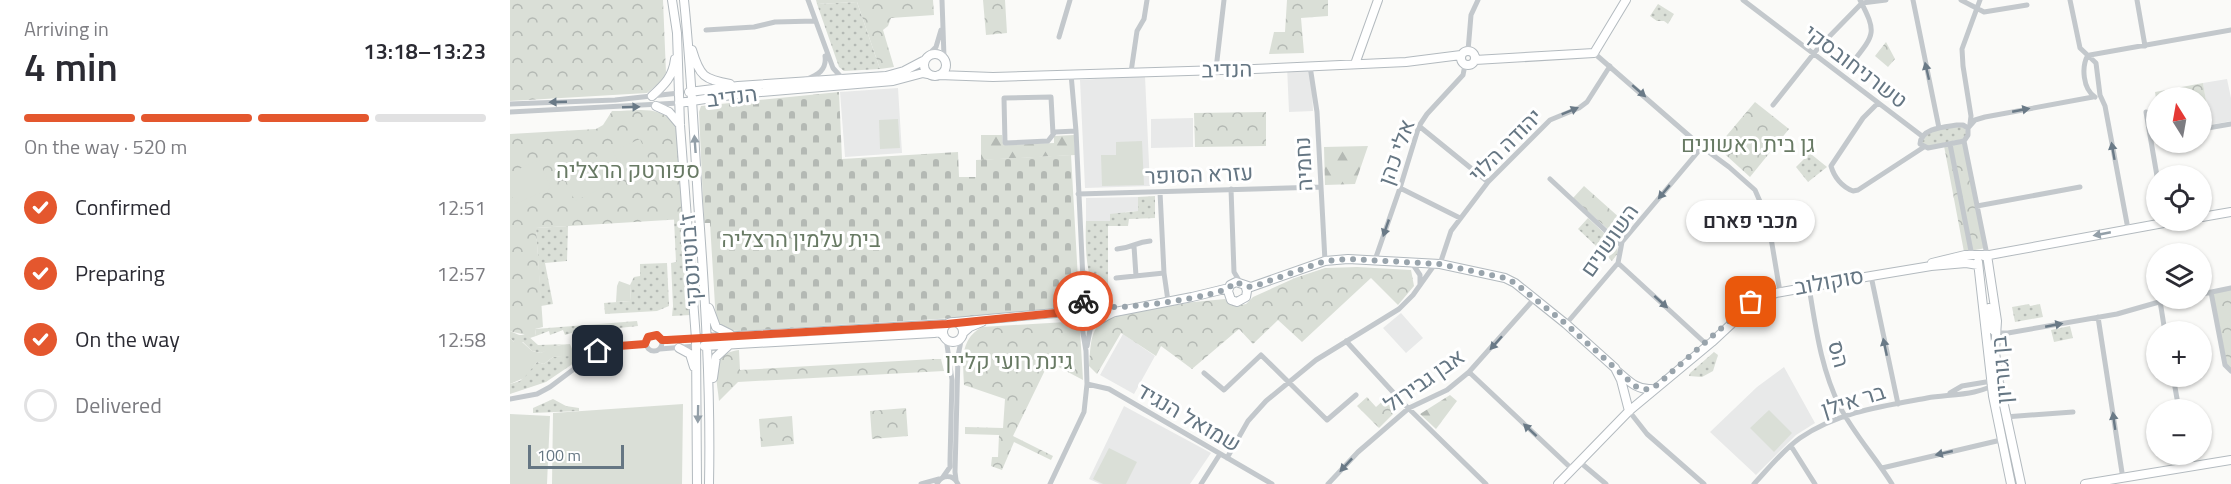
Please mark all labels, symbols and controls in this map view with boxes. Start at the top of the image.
text: Arriving in [24,13,109,44]
street label: טשרניחובסקי [1797,16,1915,116]
text: 13:18–13:23 [363,34,486,68]
text: 4 min [24,37,118,96]
street label: הנדיב [1201,52,1253,86]
one-way arrow [1922,62,1932,80]
street label: הנדיב [705,76,759,116]
one-way arrow [1631,84,1646,97]
north arrow [2146,87,2212,153]
map controls [2146,87,2212,465]
one-way arrow [549,98,568,107]
street label: יהודה הלוי [1460,100,1550,190]
one-way arrow [622,102,641,111]
one-way arrow [2012,105,2031,114]
one-way arrow [1562,106,1580,116]
street label: אלי כהן [1368,114,1424,190]
park label: גן בית ראשונים [1681,127,1815,161]
text: On the way · 520 m [24,131,187,162]
one-way arrow [690,135,699,154]
street label: נחמיה [1285,136,1321,192]
one-way arrow [2108,141,2117,160]
park label: ספורטק הרצליה [556,153,700,187]
street label: עזרא הסופר [1144,155,1254,193]
button: locate [2146,165,2212,231]
one-way arrow [1658,184,1671,199]
text: Confirmed [75,190,171,224]
icon: check [24,191,57,224]
text: 12:51 [437,192,486,223]
street label: השושנים [1571,196,1647,284]
callout: מכבי פארם [1686,200,1816,242]
text: מכבי פארם [1703,205,1798,236]
street label: ז'בוטינסקי [670,212,710,308]
one-way arrow [1381,219,1391,237]
park label: בית עלמין הרצליה [721,222,881,256]
one-way arrow [2092,230,2111,239]
button: layers [2146,243,2212,309]
text: Preparing [75,256,165,290]
icon: check [24,257,57,290]
text: 12:57 [437,258,486,289]
street label: סוקולוב [1792,258,1866,304]
courier [1053,271,1113,331]
pin [1725,276,1776,327]
icon: bike [1067,285,1100,318]
icon: bag [1734,285,1767,318]
one-way arrow [1653,295,1668,308]
one-way arrow [2045,320,2064,329]
button: + [2146,321,2212,387]
text: On the way [75,322,180,356]
icon: check [24,323,57,356]
text: 12:58 [437,324,486,355]
pin [572,325,623,376]
icon: home [581,334,614,367]
street label: בן גוריון [1981,334,2021,405]
one-way arrow [1490,335,1503,350]
street label: הס [1819,337,1859,371]
one-way arrow [1880,337,1889,356]
street label: אבן גבירול [1376,340,1472,420]
park label: גינת רועי קליין [945,344,1073,378]
street label: שמואל הנגיד [1130,373,1248,461]
street label: בר אילן [1817,374,1890,426]
text: Delivered [75,388,162,422]
button: − [2146,399,2212,465]
one-way arrow [693,405,703,424]
one-way arrow [2109,411,2118,430]
one-way arrow [1523,423,1538,437]
scale bar [528,442,624,470]
text: 100 m [537,443,581,467]
one-way arrow [1935,449,1953,459]
one-way arrow [1339,457,1353,472]

